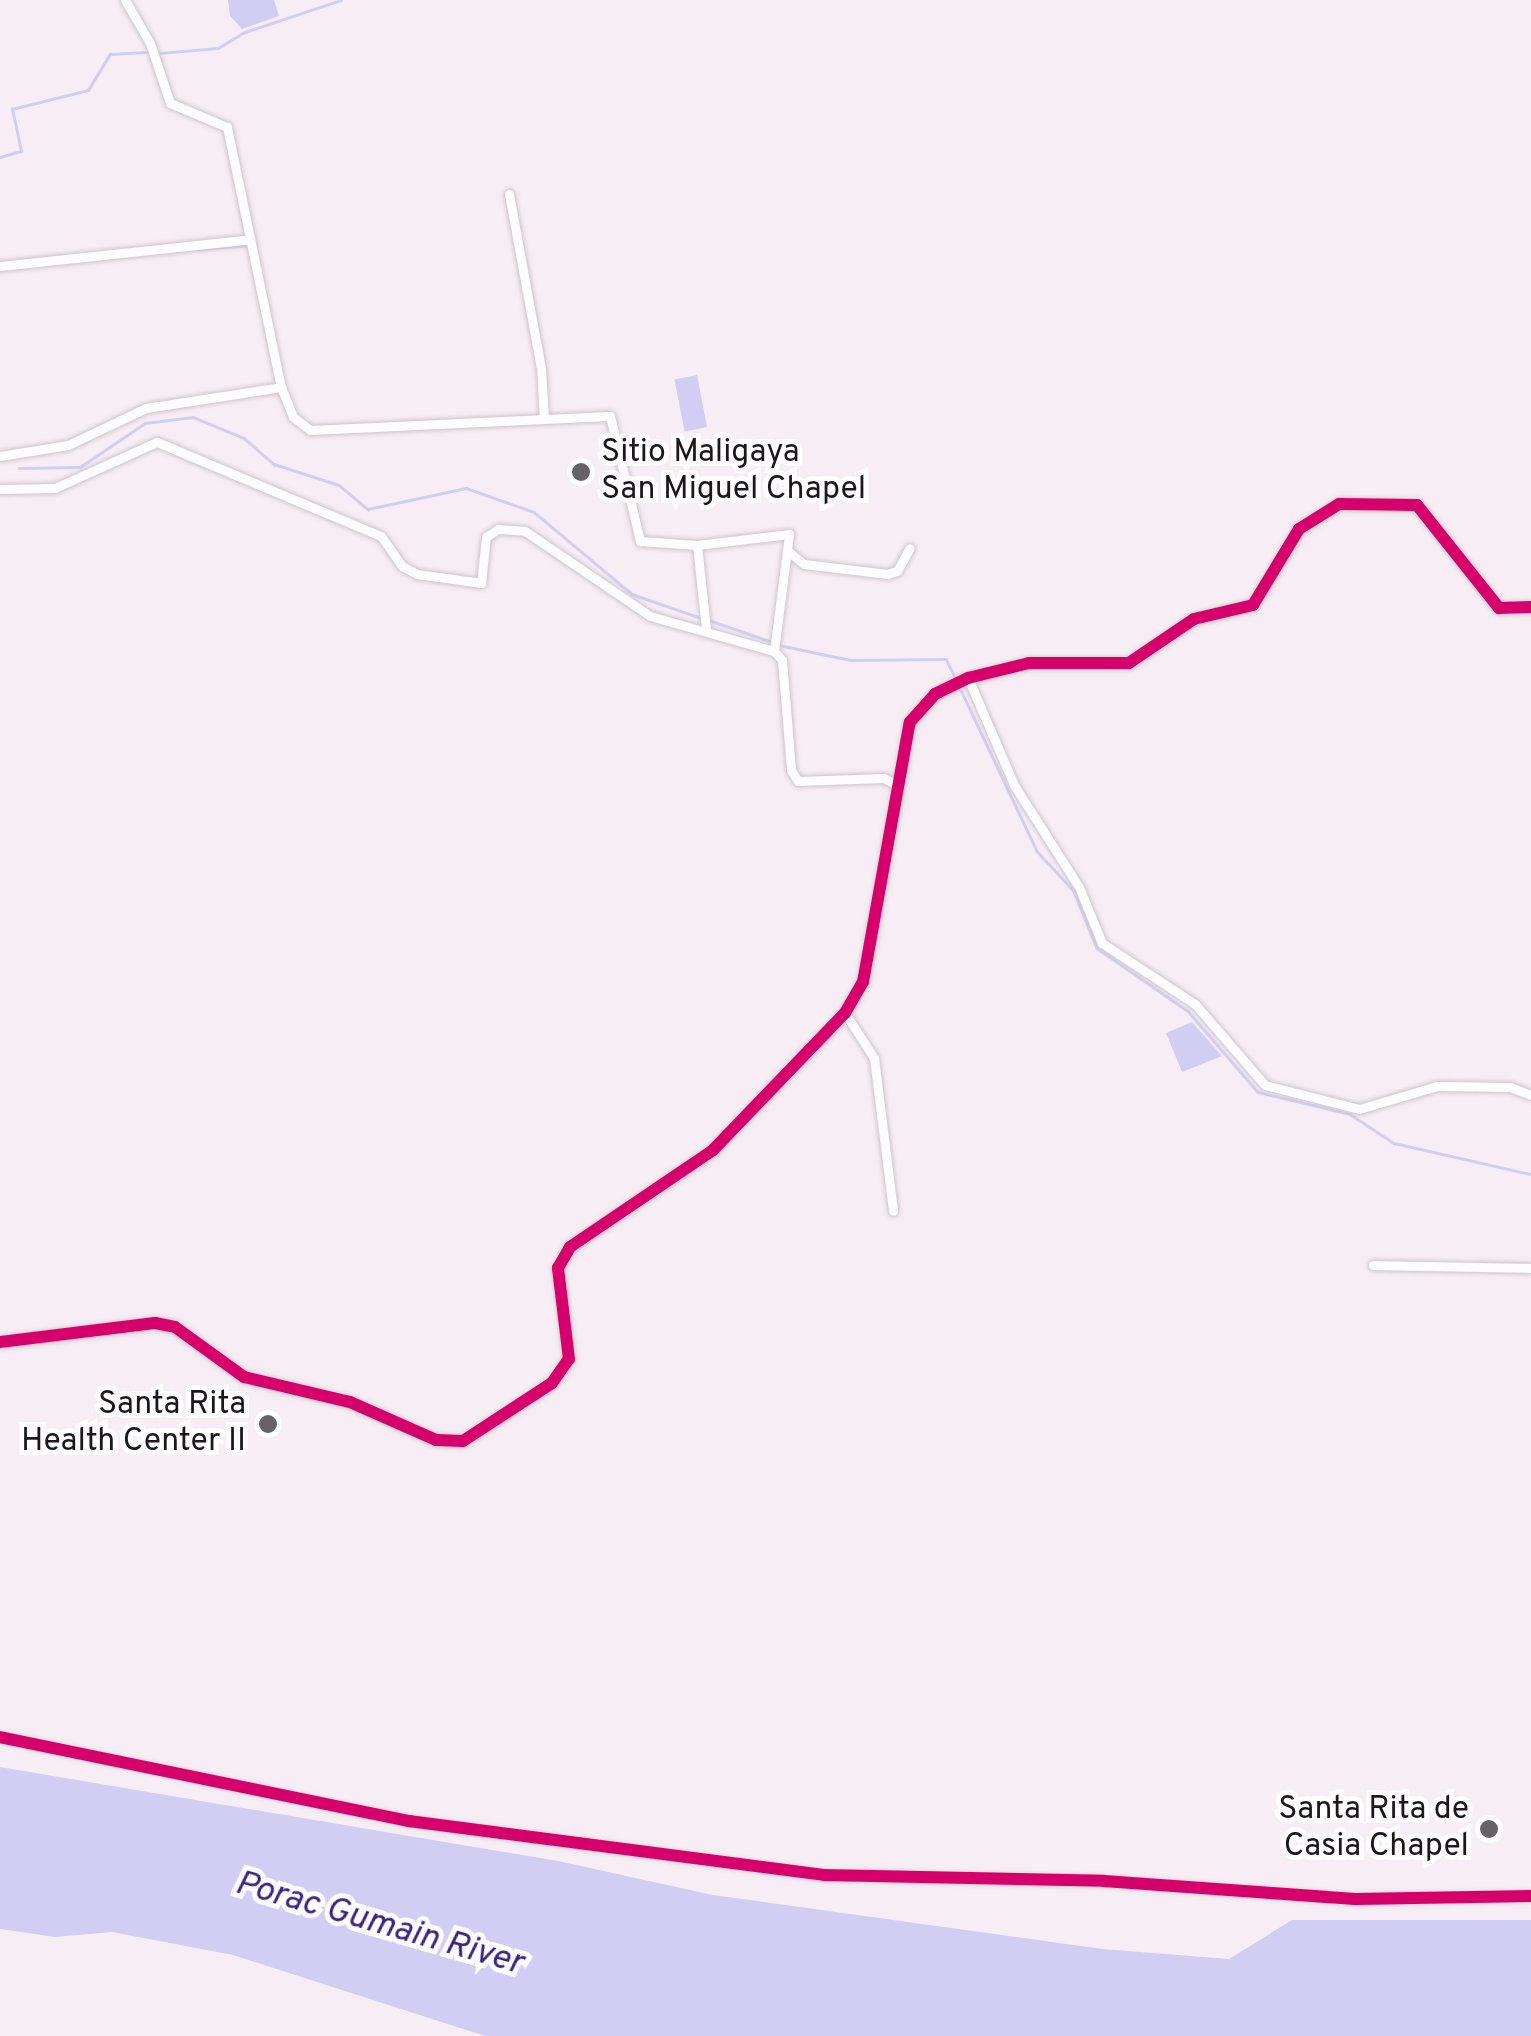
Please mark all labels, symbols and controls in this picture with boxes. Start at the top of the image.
place label: Sitio Maligaya San Miguel Chapel [601,435,866,510]
marker: Sitio Maligaya San Miguel Chapel [570,461,592,483]
place label: Santa Rita Health Center II [21,1387,246,1462]
marker: Santa Rita Health Center II [255,1411,281,1437]
place label: Santa Rita de Casia Chapel [1278,1792,1469,1867]
marker: Santa Rita de Casia Chapel [1478,1818,1500,1840]
water label: Porac Gumain River [230,1863,528,1985]

